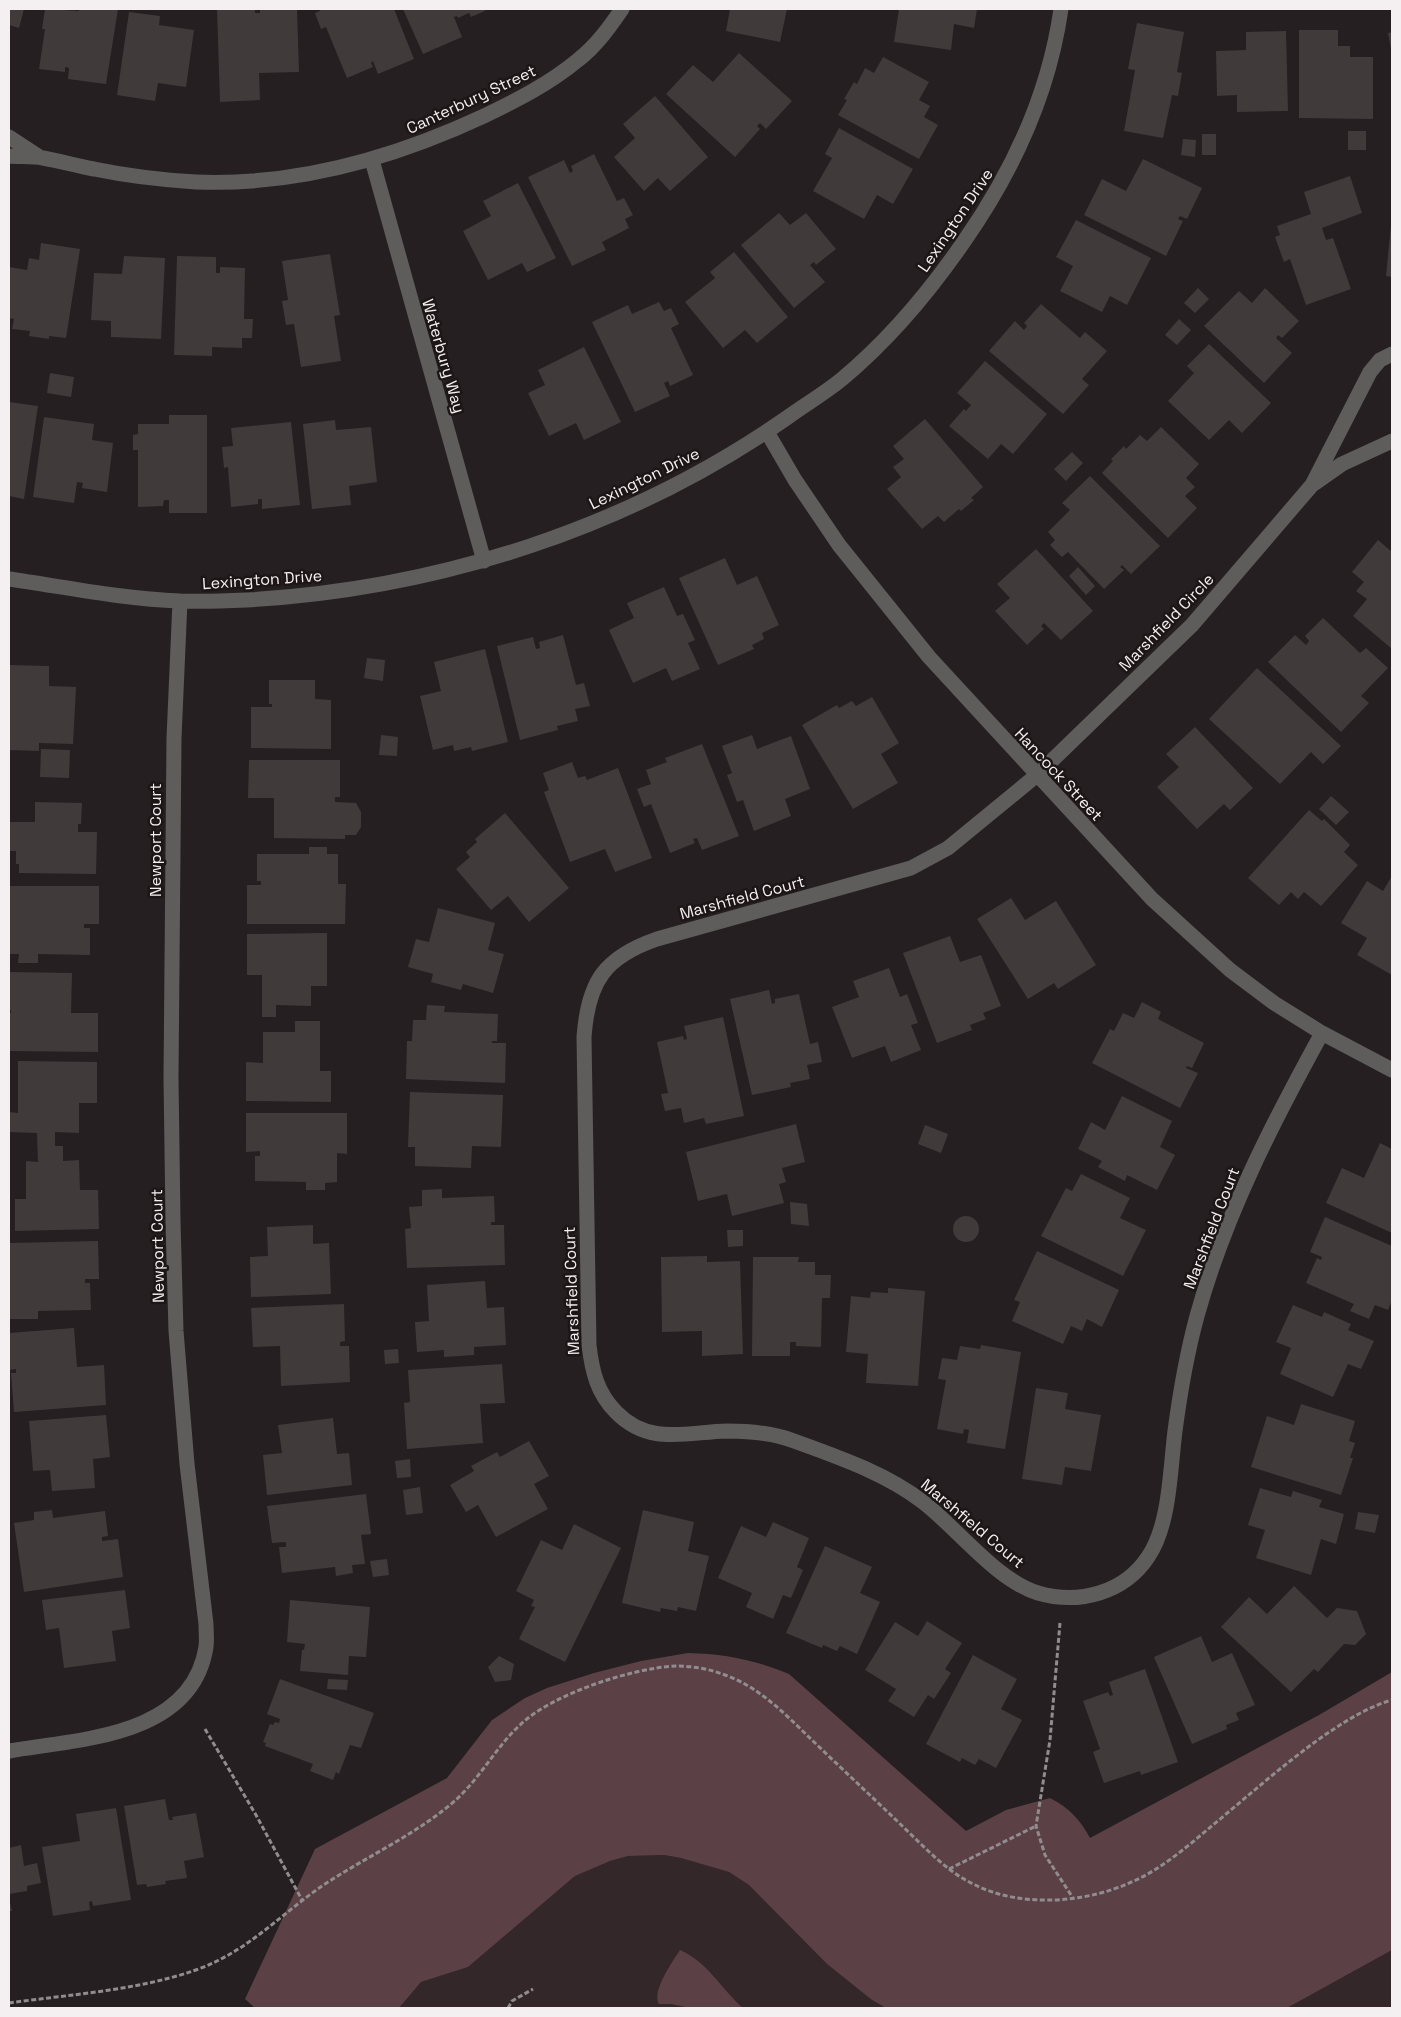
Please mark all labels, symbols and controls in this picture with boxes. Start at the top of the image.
street label: Canterbury Street [403,60,539,139]
street label: Lexington Drive [913,165,998,276]
street label: Waterbury Way [417,297,470,416]
street label: Lexington Drive [586,443,703,514]
street label: Lexington Drive [201,565,323,594]
street label: Marshfield Circle [1114,569,1218,676]
street label: Hancock Street [1010,723,1107,825]
street label: Newport Court [145,783,166,897]
street label: Marshfield Court [677,871,807,924]
street label: Marshfield Court [1179,1164,1244,1292]
street label: Newport Court [146,1189,169,1303]
street label: Marshfield Court [559,1226,584,1356]
street label: Marshfield Court [917,1474,1029,1573]

